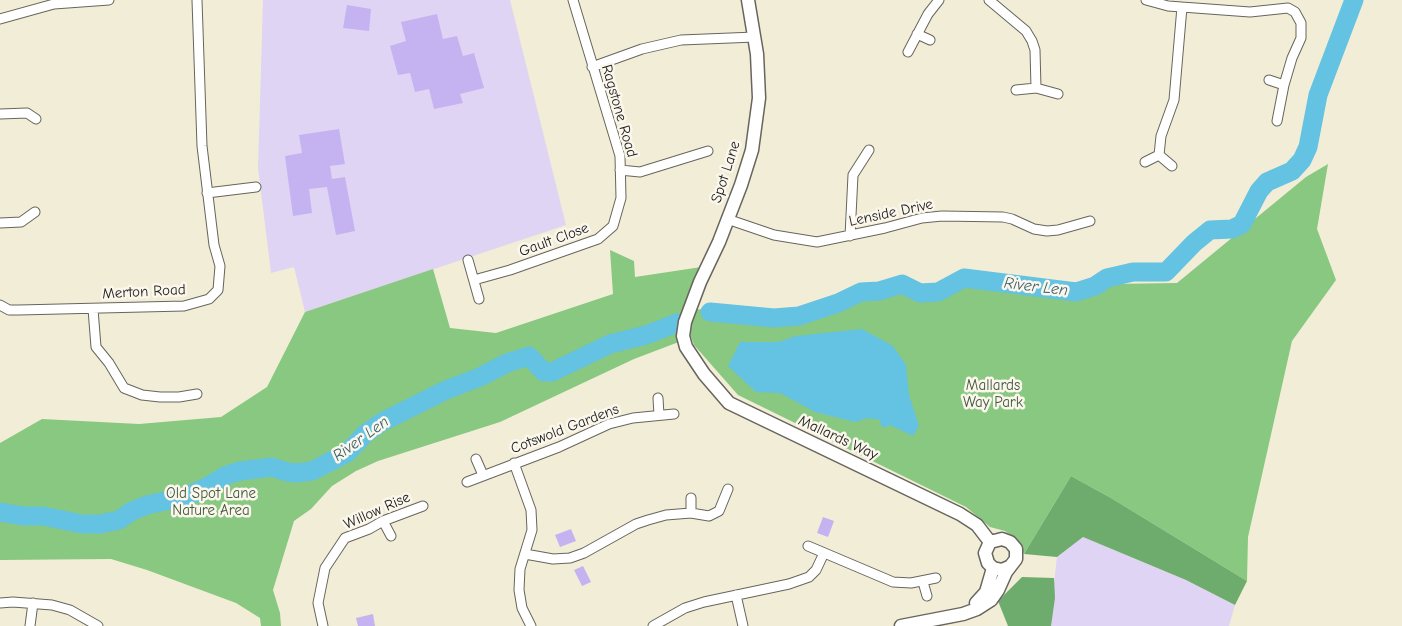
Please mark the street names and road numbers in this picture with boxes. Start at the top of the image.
street label: Ragstone Road [597,63,641,159]
street label: Spot Lane [708,139,744,205]
street label: Lenside Drive [847,195,935,231]
street label: Gault Close [517,219,591,261]
street label: Merton Road [102,281,186,303]
street label: Cotswold Gardens [508,400,622,458]
street label: Mallards Way [795,412,881,464]
street label: Willow Rise [341,488,413,534]

